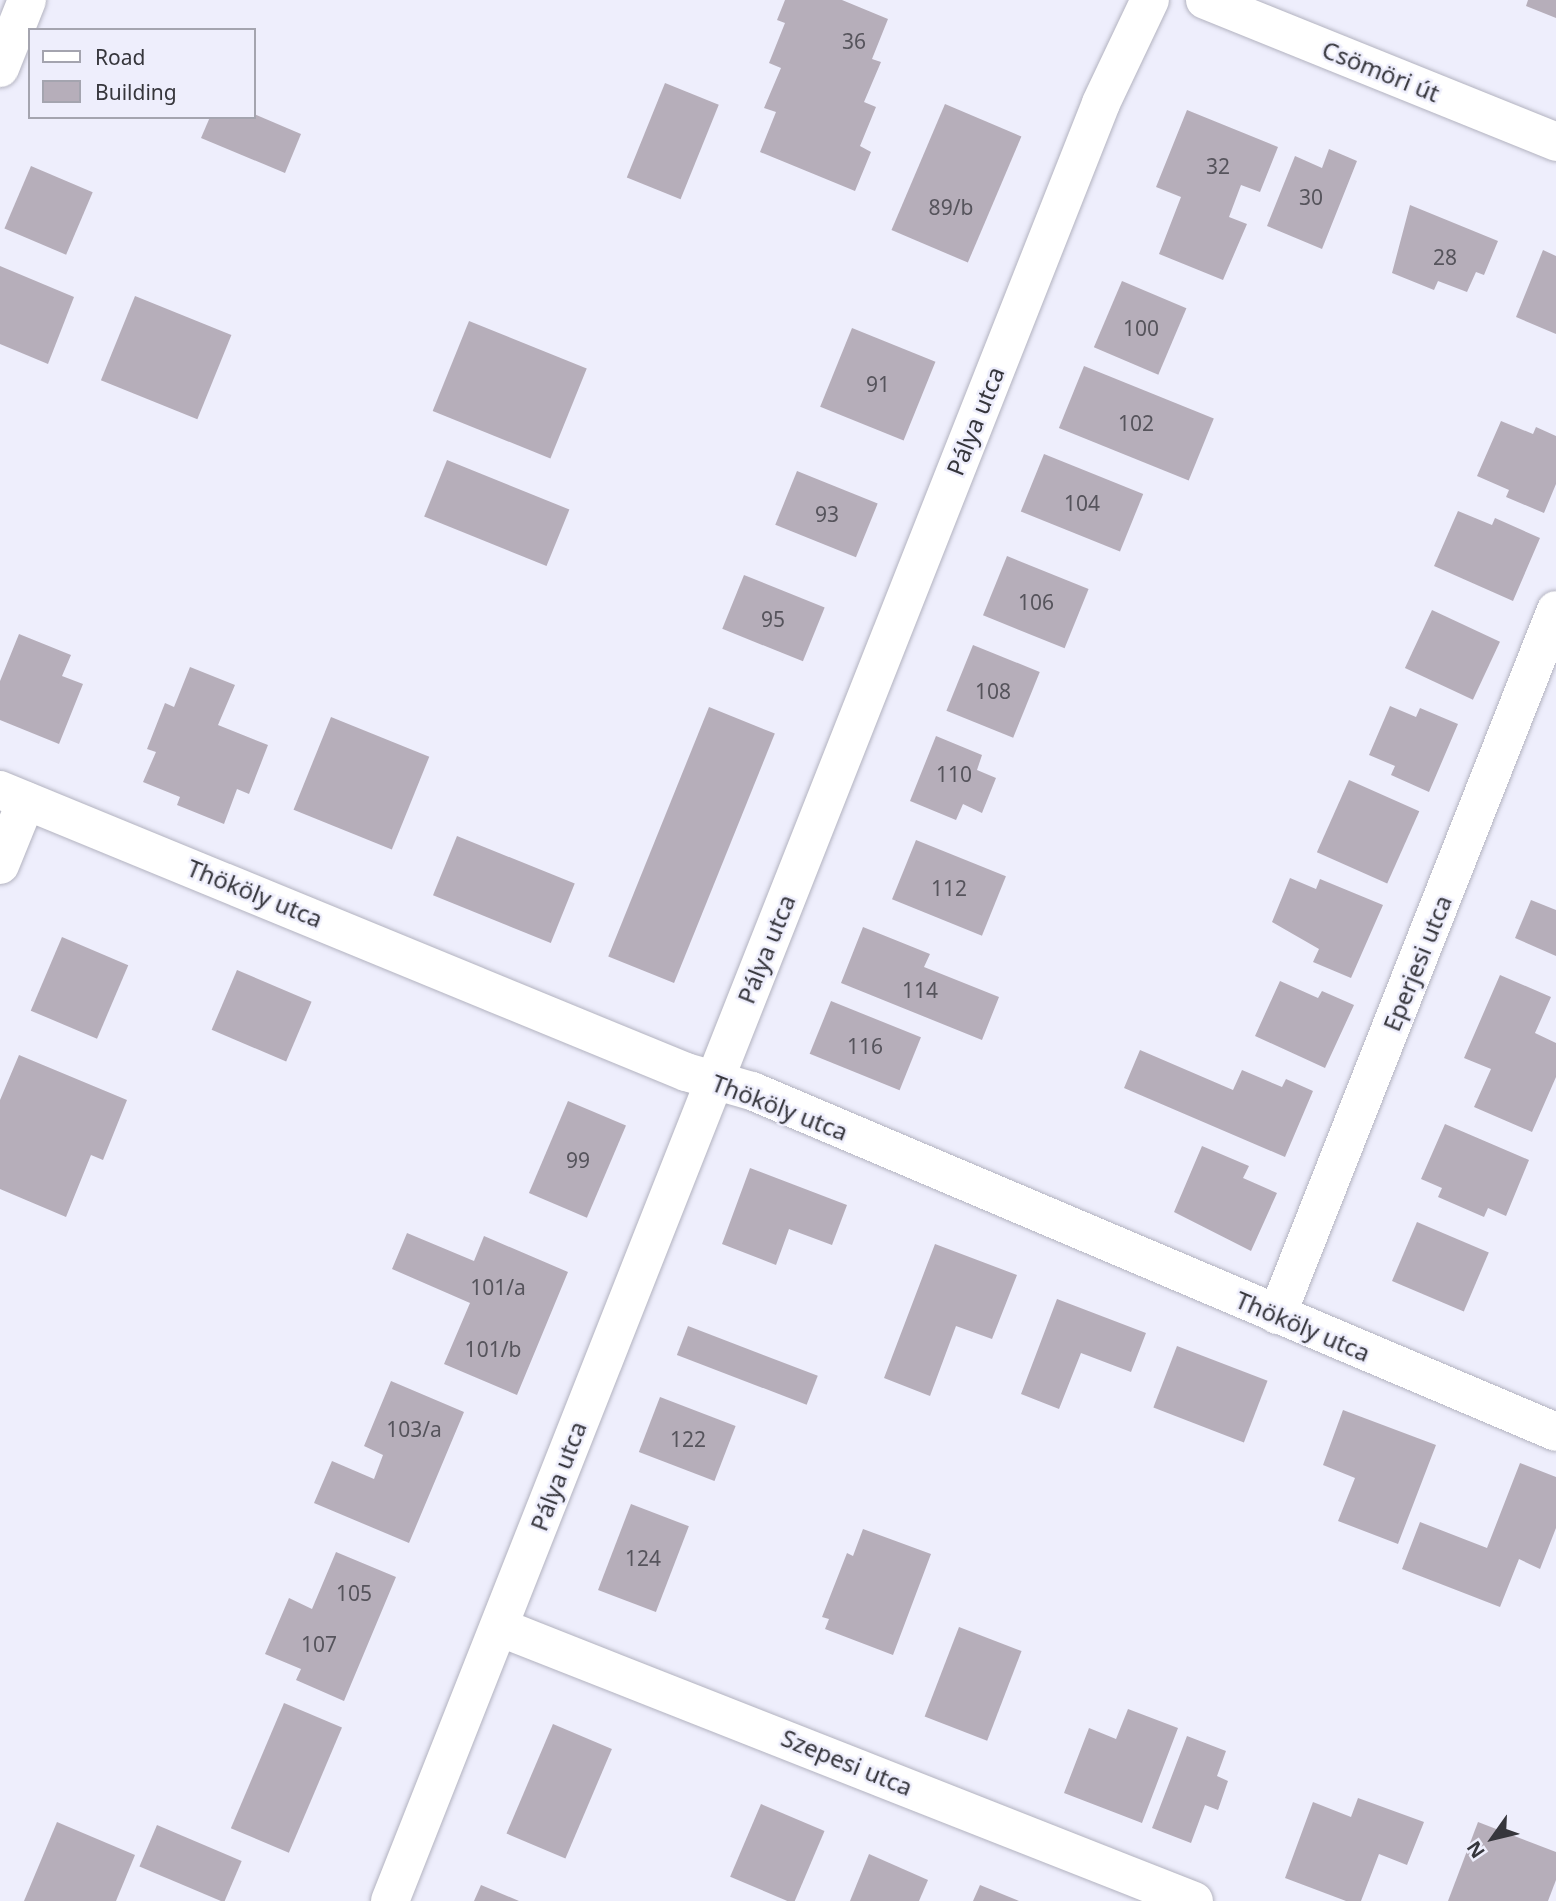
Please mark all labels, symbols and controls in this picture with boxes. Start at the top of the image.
legend [28,28,256,119]
house number: 36 [842,28,866,54]
street label: Csömöri út [1318,34,1444,108]
text: Road [95,43,145,71]
text: Building [95,78,177,106]
house number: 32 [1206,153,1230,179]
house number: 30 [1299,184,1323,210]
house number: 89/b [929,194,973,220]
house number: 28 [1433,244,1457,270]
house number: 100 [1123,315,1159,341]
street label: Pálya utca [940,362,1010,480]
house number: 91 [866,371,890,397]
house number: 102 [1118,410,1154,436]
house number: 104 [1064,490,1100,516]
house number: 93 [815,501,839,527]
house number: 106 [1018,589,1054,615]
house number: 95 [761,606,785,632]
house number: 108 [975,678,1011,704]
house number: 110 [936,761,972,787]
street label: Thököly utca [183,853,327,933]
house number: 112 [931,875,967,901]
street label: Pálya utca [731,890,801,1008]
street label: Eperjesi utca [1377,891,1457,1035]
house number: 114 [902,977,938,1003]
house number: 116 [847,1033,883,1059]
street label: Thököly utca [708,1068,852,1146]
house number: 99 [566,1147,590,1173]
house number: 101/a [470,1274,526,1300]
street label: Thököly utca [1231,1285,1375,1367]
house number: 101/b [465,1336,521,1362]
house number: 103/a [386,1416,442,1442]
street label: Pálya utca [524,1417,592,1535]
house number: 122 [670,1426,706,1452]
house number: 124 [625,1545,661,1571]
house number: 105 [336,1580,372,1606]
house number: 107 [301,1631,337,1657]
street label: Szepesi utca [777,1723,917,1801]
north arrow [1458,1803,1528,1873]
text: N [1460,1836,1491,1863]

